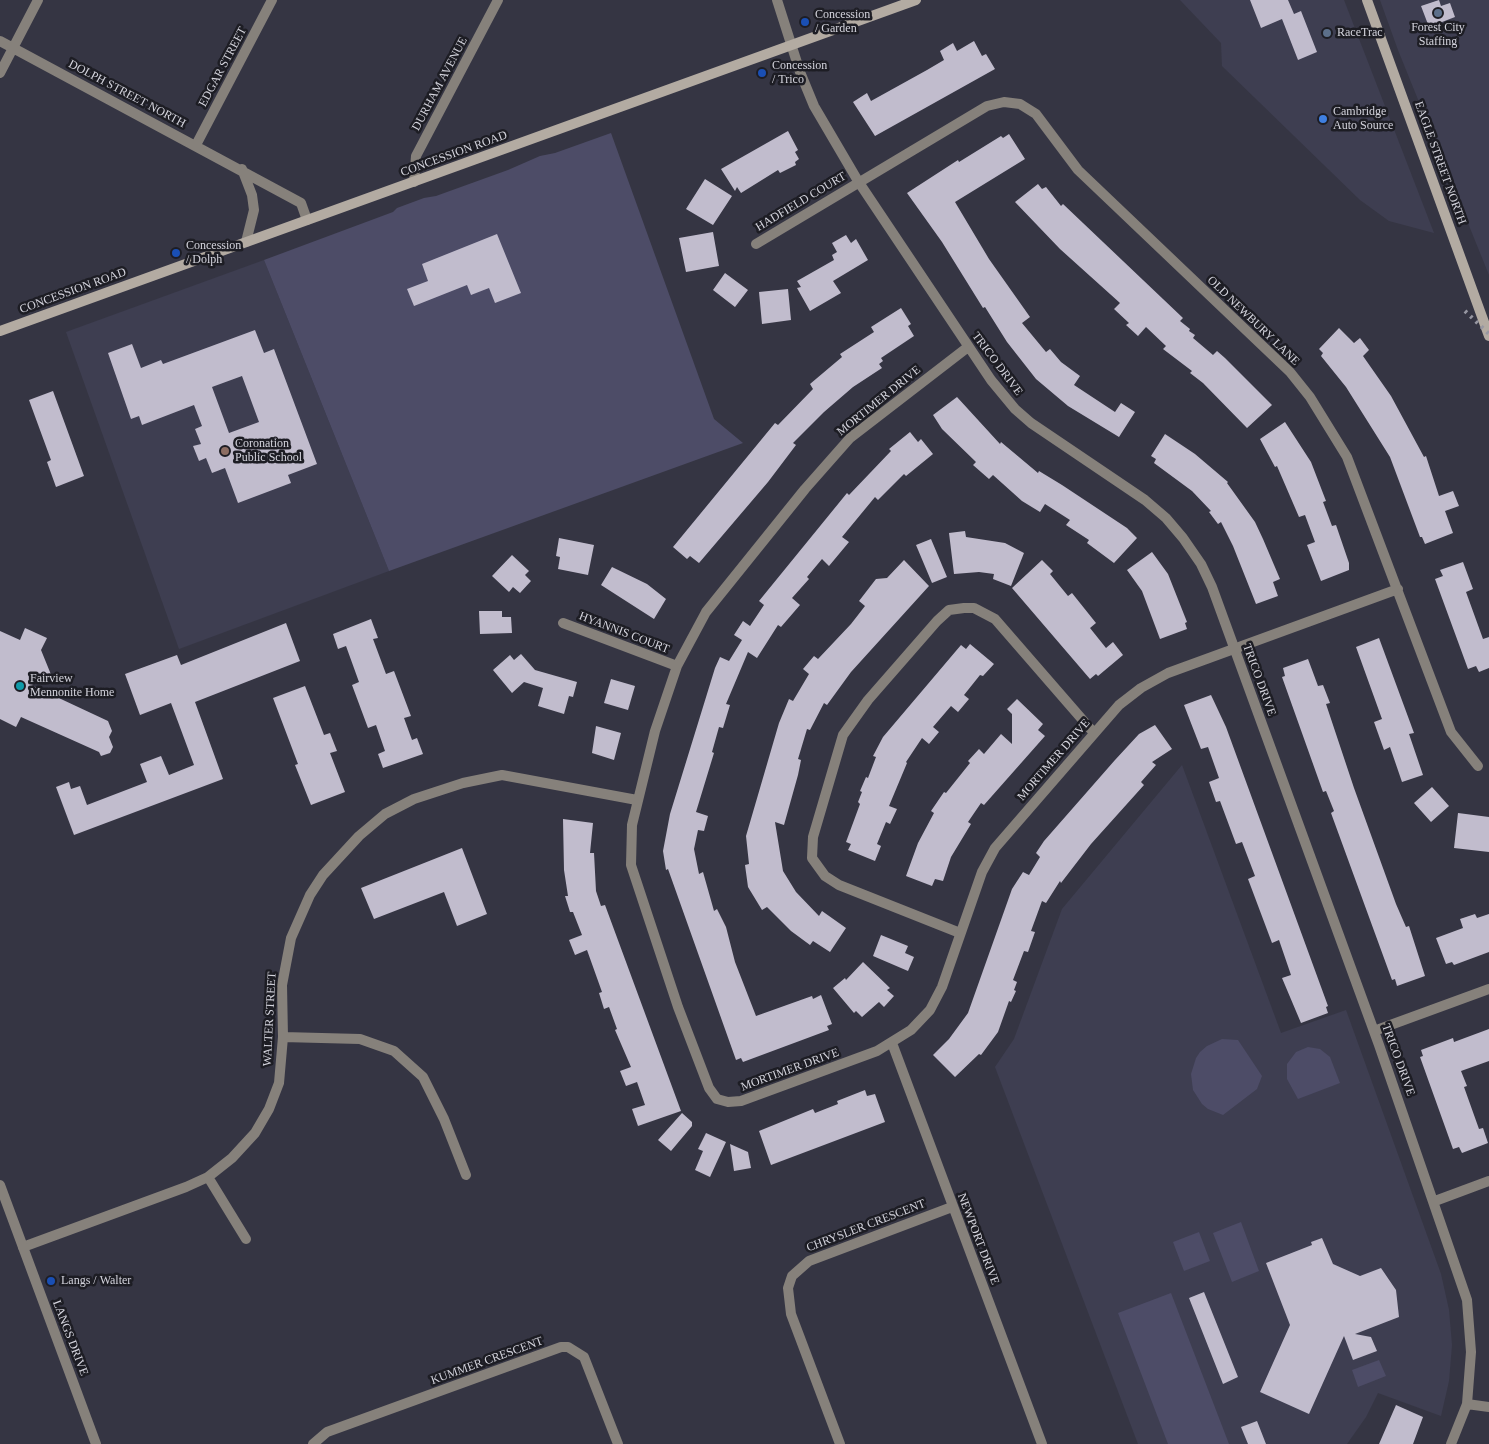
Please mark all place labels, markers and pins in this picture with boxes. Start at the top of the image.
marker: Forest City Staffing [1432,7,1444,19]
place label: Concession / Garden [815,8,870,36]
marker: Concession / Garden [799,16,811,28]
place label: Forest City Staffing [1411,21,1465,49]
place label: RaceTrac [1337,26,1383,40]
marker: RaceTrac [1321,27,1333,39]
place label: Concession / Trico [772,59,827,87]
marker: Concession / Trico [756,67,768,79]
place label: Cambridge Auto Source [1333,105,1393,133]
marker: Cambridge Auto Source [1317,113,1329,125]
place label: Concession / Dolph [186,239,241,267]
marker: Concession / Dolph [170,247,182,259]
place label: Coronation Public School [235,437,302,465]
marker: Coronation Public School [219,445,231,457]
place label: Fairview Mennonite Home [30,672,114,700]
marker: Fairview Mennonite Home [14,680,26,692]
place label: Langs / Walter [61,1274,131,1288]
marker: Langs / Walter [45,1275,57,1287]

